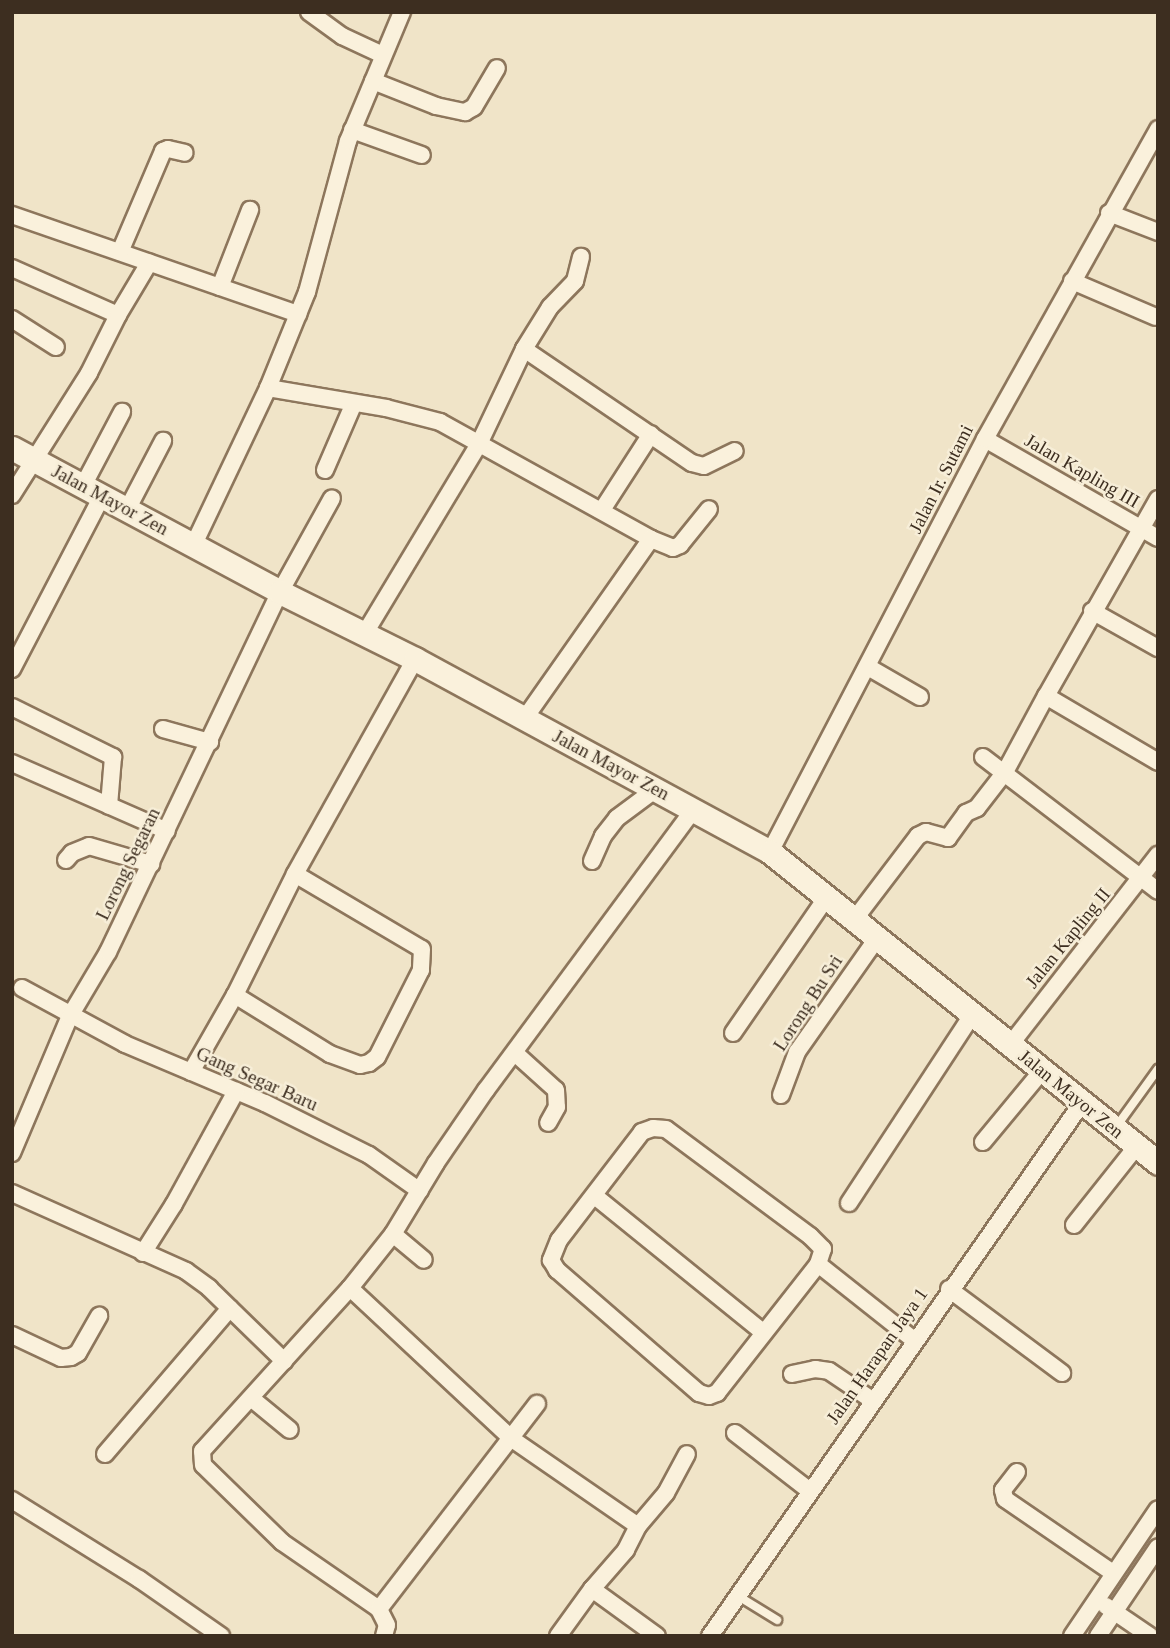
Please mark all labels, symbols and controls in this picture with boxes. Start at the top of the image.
street label: Jalan Ir. Sutami [904,421,978,537]
street label: Jalan Kapling III [1021,429,1143,513]
street label: Jalan Mayor Zen [48,460,172,540]
street label: Jalan Mayor Zen [549,725,673,805]
street label: Lorong Segaran [91,804,165,924]
street label: Jalan Kapling II [1021,883,1115,993]
street label: Lorong Bu Sri [769,951,847,1055]
street label: Gang Segar Baru [193,1042,321,1116]
street label: Jalan Mayor Zen [1014,1045,1128,1143]
street label: Jalan Harapan Jaya 1 [822,1284,932,1428]

